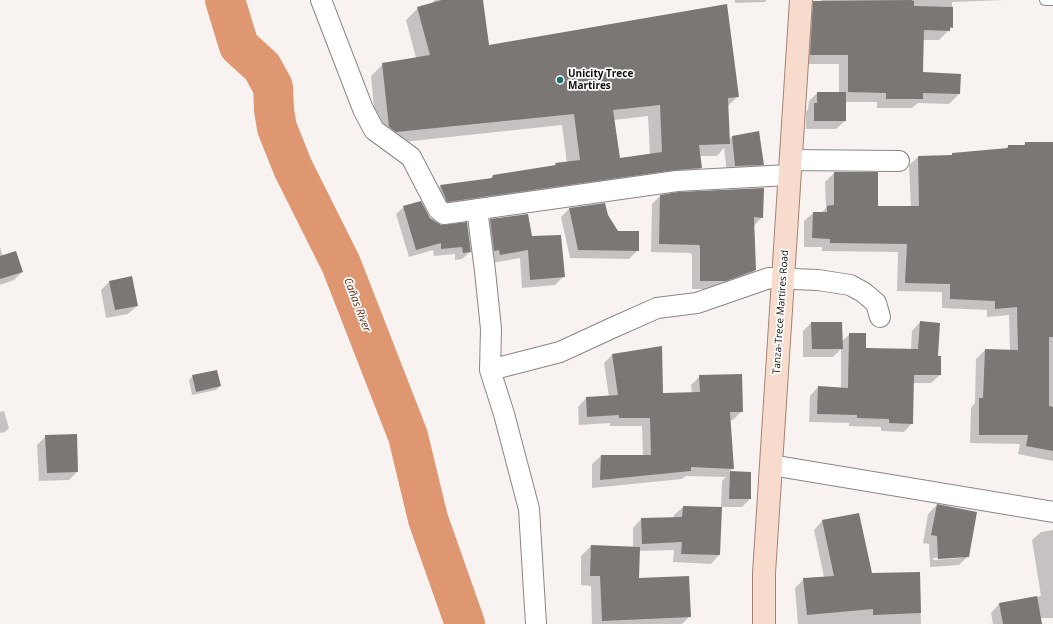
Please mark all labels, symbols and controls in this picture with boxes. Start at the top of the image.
place label: Unicity Trece Martires [568,68,633,92]
marker: Unicity Trece Martires [555,75,565,85]
street label: Tanza-Trece Martires Road [771,249,791,375]
water label: Cañas River [341,276,373,334]

